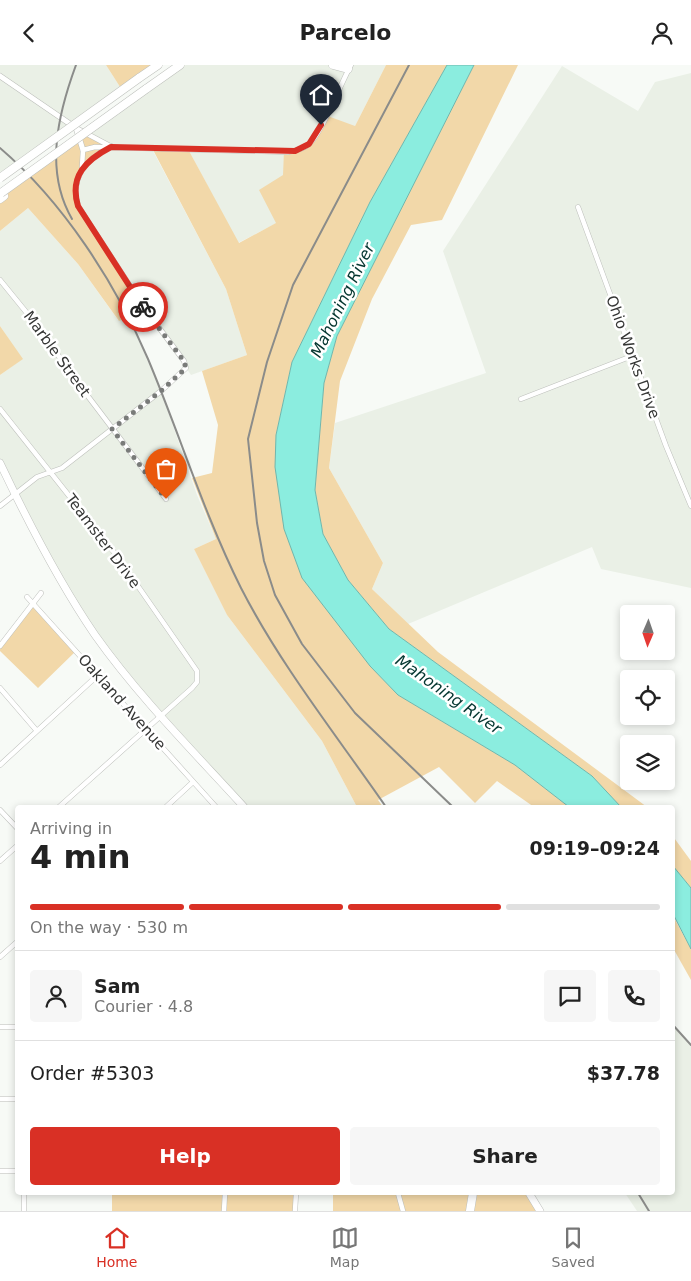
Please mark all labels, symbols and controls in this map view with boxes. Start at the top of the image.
icon: back [15,19,43,47]
icon: person [648,19,676,47]
text: Parcelo [300,20,391,45]
pin [300,74,342,125]
icon: home [307,81,335,109]
water label: Mahoning River [307,239,379,361]
courier [118,282,168,332]
icon: bike [129,293,157,321]
street label: Ohio Works Drive [602,293,664,421]
street label: Marble Street [20,308,94,400]
pin [145,448,187,499]
icon: bag [152,455,180,483]
street label: Teamster Drive [61,489,144,592]
north arrow [620,605,675,660]
map controls [620,605,675,790]
street label: Oakland Avenue [74,650,170,754]
water label: Mahoning River [392,651,507,739]
button: locate [620,670,675,725]
button: layers [620,735,675,790]
text: Arriving in [30,819,112,838]
text: 09:19–09:24 [530,837,660,859]
text: 4 min [30,838,131,876]
text: On the way · 530 m [30,918,188,937]
button: person [30,970,82,1022]
button: chat [544,970,596,1022]
button: phone [608,970,660,1022]
text: Sam [94,975,140,997]
text: Courier · 4.8 [94,997,193,1016]
text: Order #5303 [30,1062,154,1084]
text: $37.78 [587,1062,660,1084]
button: Help [30,1127,340,1185]
button: Share [350,1127,660,1185]
tab: Home [96,1224,137,1270]
tab: Map [330,1224,359,1270]
tab: Saved [552,1224,595,1270]

